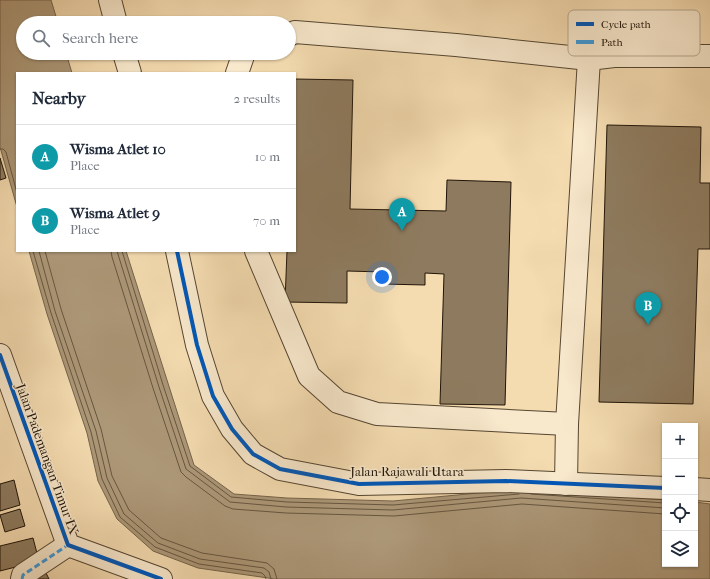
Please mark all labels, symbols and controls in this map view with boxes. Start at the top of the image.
legend [568,10,700,56]
search box [16,16,296,60]
text: Cycle path [601,18,652,31]
icon: search [30,27,52,49]
text: Search here [62,29,138,47]
text: Path [601,36,624,49]
text: Nearby [32,88,86,108]
text: 2 results [234,91,280,106]
text: Wisma Atlet 10 [70,140,166,158]
text: A [41,149,49,164]
text: 10 m [255,149,280,164]
text: Place [70,158,100,173]
pin: A [389,198,415,231]
text: Wisma Atlet 9 [70,204,160,222]
text: B [41,213,49,228]
text: 70 m [253,213,280,228]
text: Place [70,222,100,237]
your location [372,267,392,287]
pin: B [635,292,661,325]
street label: Jalan Pademangan Timur IX [13,381,82,537]
map controls [662,423,698,567]
button: + [662,423,698,459]
button: − [662,459,698,495]
street label: Jalan Rajawali Utara [349,464,465,479]
button: locate [662,495,698,531]
button: layers [662,531,698,567]

